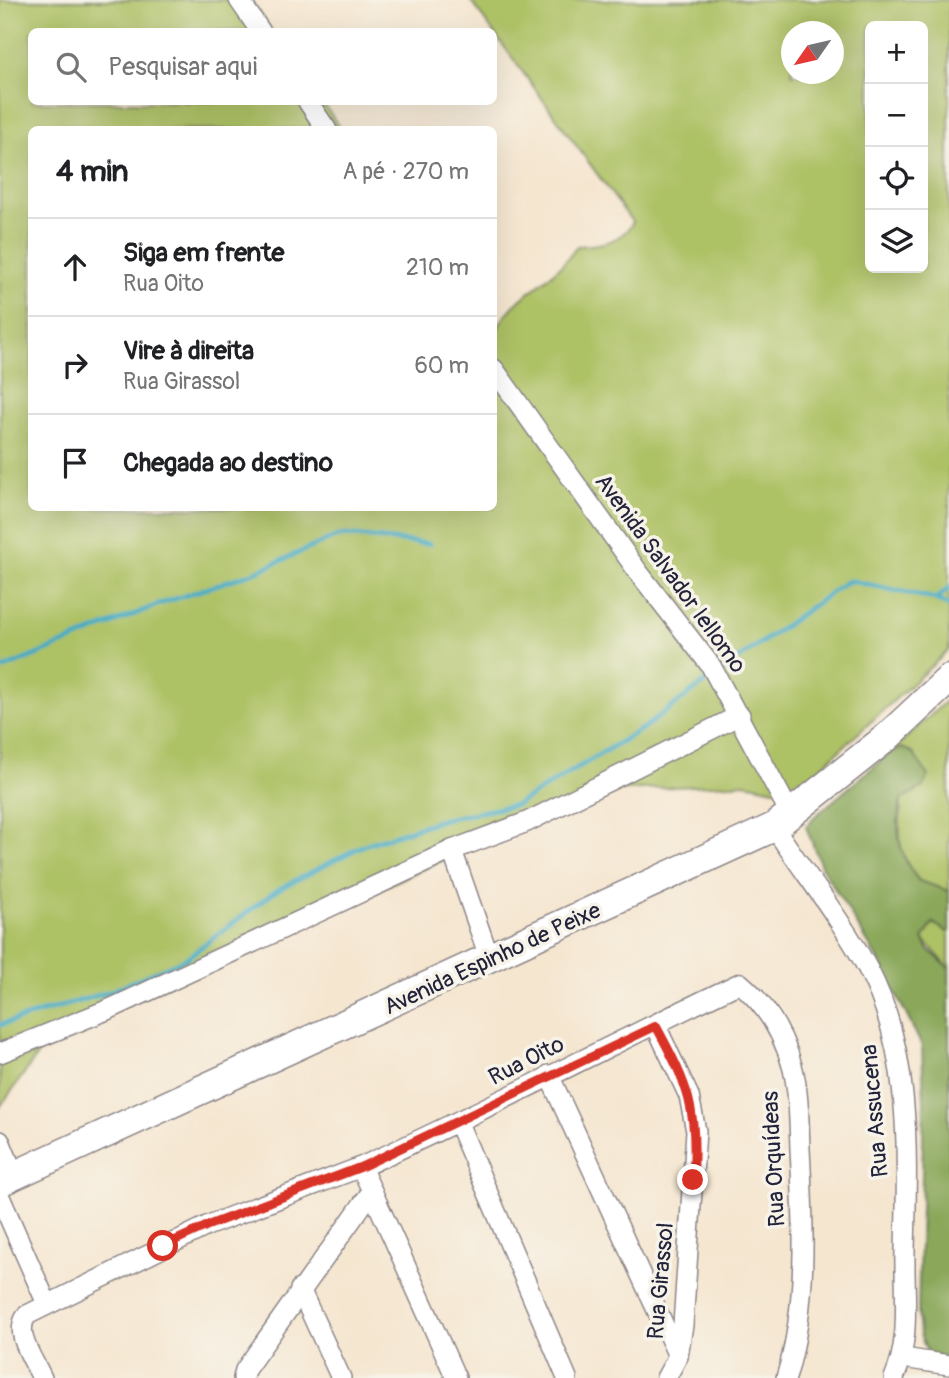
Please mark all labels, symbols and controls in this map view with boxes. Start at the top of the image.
north arrow [781,21,844,84]
map controls [865,21,928,273]
button: + [865,21,928,84]
search box [28,28,497,105]
icon: search [52,48,90,86]
text: Pesquisar aqui [108,51,257,83]
button: − [865,84,928,147]
button: locate [865,147,928,210]
text: 4 min [56,153,129,190]
text: A pé · 270 m [342,157,469,186]
button: layers [865,210,928,273]
text: Siga em frente [123,237,284,269]
icon: ahead [56,248,94,286]
text: 210 m [406,253,469,282]
text: Rua Oito [123,269,204,298]
text: Vire à direita [123,335,254,367]
icon: right [56,346,94,384]
text: 60 m [414,351,469,380]
text: Rua Girassol [123,367,240,396]
icon: arrive [56,444,94,482]
text: Chegada ao destino [123,447,333,479]
street label: Avenida Salvador Iellomo [589,468,753,679]
street label: Avenida Espinho de Peixe [379,895,606,1021]
street label: Rua Oito [484,1029,569,1092]
street label: Rua Assucena [854,1043,895,1179]
street label: Rua Orquídeas [755,1090,792,1228]
route end [677,1164,708,1195]
street label: Rua Girassol [641,1221,680,1341]
route start [147,1230,178,1261]

